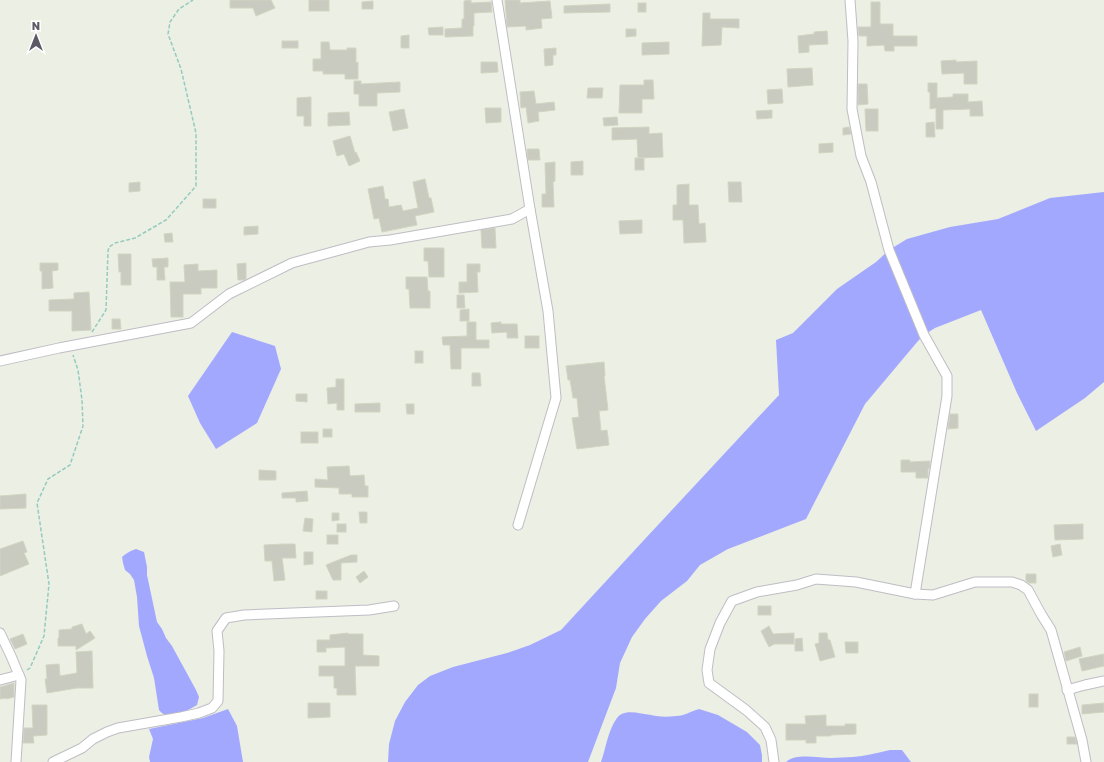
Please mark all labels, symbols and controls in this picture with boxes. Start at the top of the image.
north arrow [16,16,56,56]
text: N [32,19,40,32]

